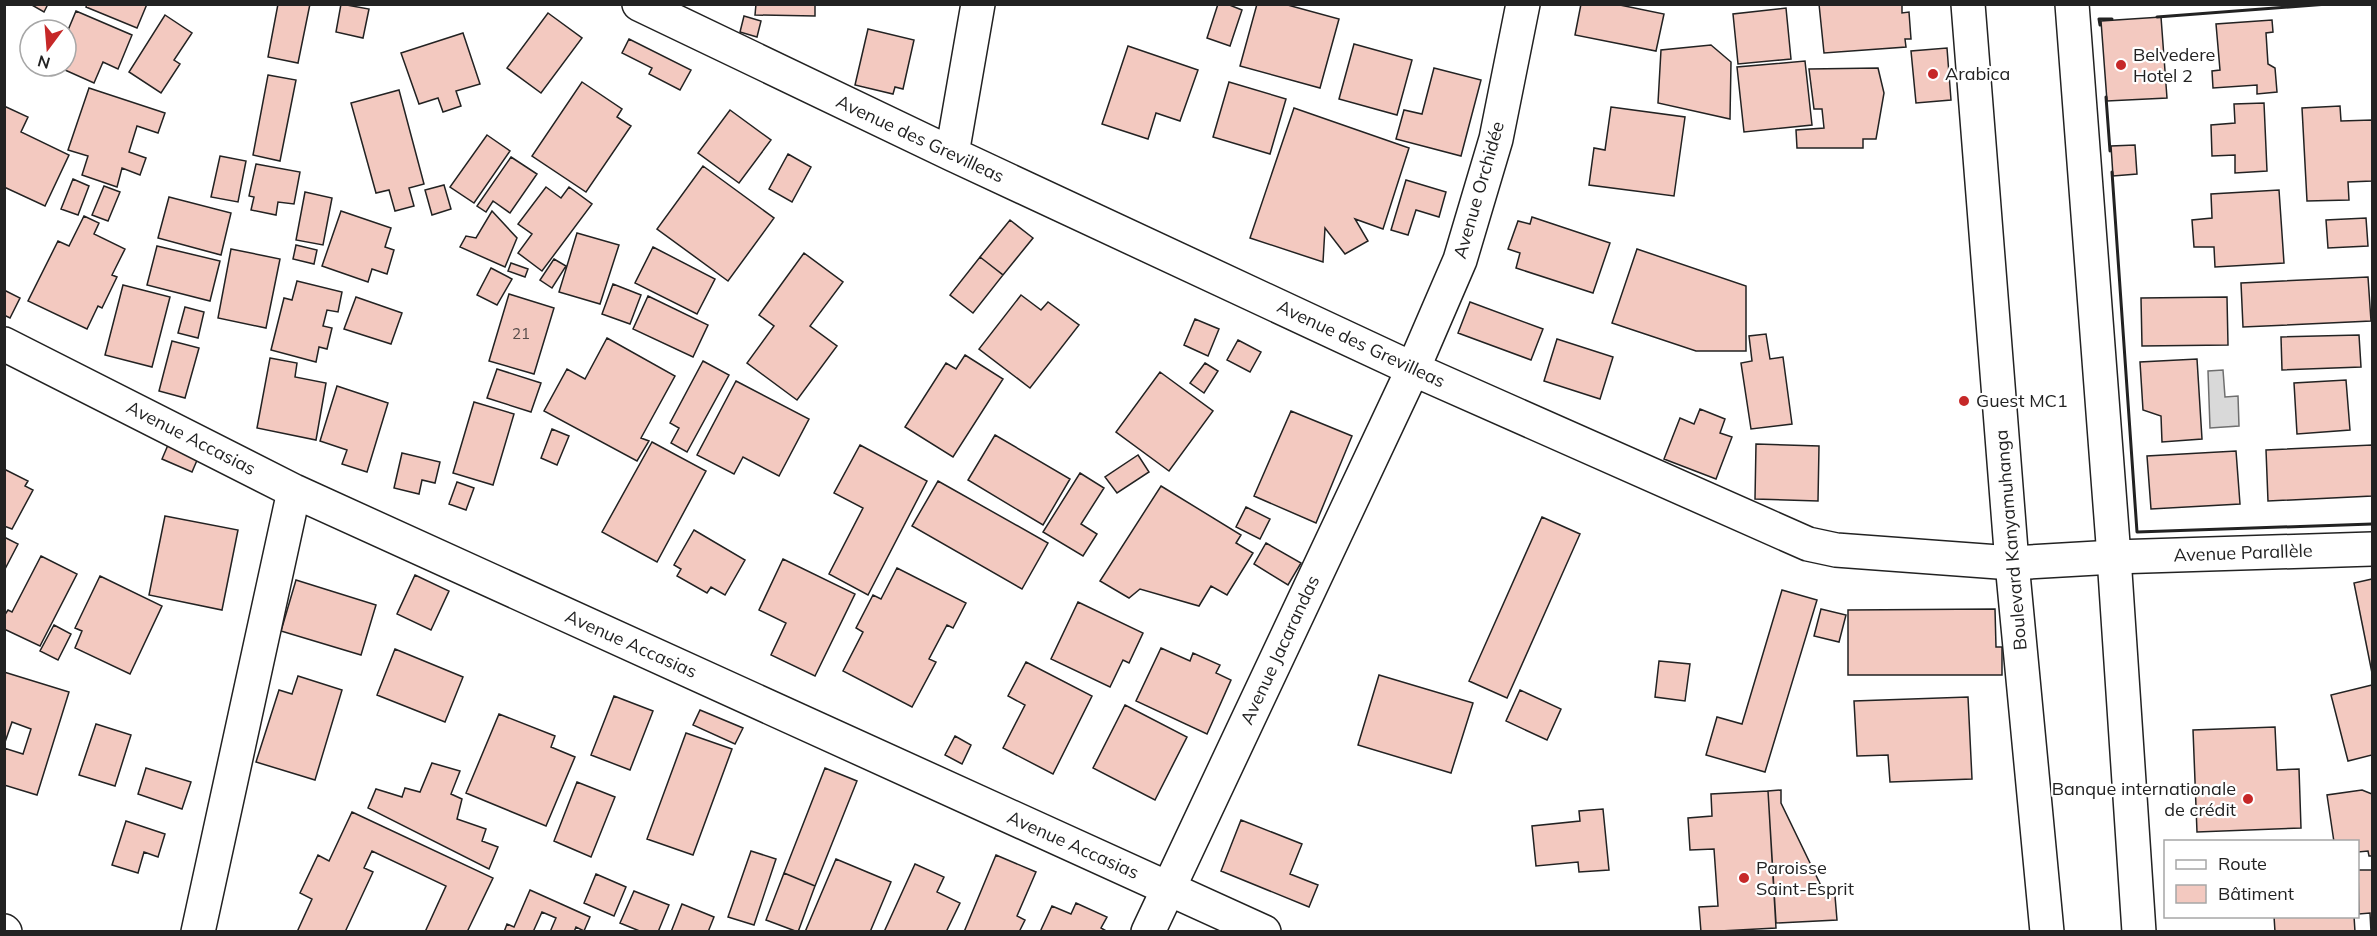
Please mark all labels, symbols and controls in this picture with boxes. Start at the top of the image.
north arrow [18,18,78,78]
place label: Belvedere Hotel 2 [2133,43,2215,87]
text: N [35,51,52,74]
marker: Belvedere Hotel 2 [2114,58,2128,72]
place label: Arabica [1945,62,2010,85]
marker: Arabica [1926,67,1940,81]
street label: Avenue des Grevilleas [833,89,1008,188]
street label: Avenue Orchidée [1448,119,1509,261]
street label: Avenue des Grevilleas [1274,294,1449,393]
house number: 21 [512,324,530,343]
place label: Guest MC1 [1976,389,2068,412]
marker: Guest MC1 [1957,394,1971,408]
street label: Avenue Accasias [123,395,260,480]
street label: Boulevard Kanyamuhanga [1989,429,2032,651]
street label: Avenue Parallèle [2173,539,2313,566]
street label: Avenue Jacarandas [1235,571,1324,728]
street label: Avenue Accasias [562,604,701,683]
place label: Banque internationale de crédit [2052,777,2236,821]
marker: Banque internationale de crédit [2241,792,2255,806]
street label: Avenue Accasias [1004,805,1143,884]
legend [2164,840,2359,918]
text: Route [2218,852,2267,875]
place label: Paroisse Saint-Esprit [1756,856,1854,900]
marker: Paroisse Saint-Esprit [1737,871,1751,885]
text: Bâtiment [2218,882,2294,905]

